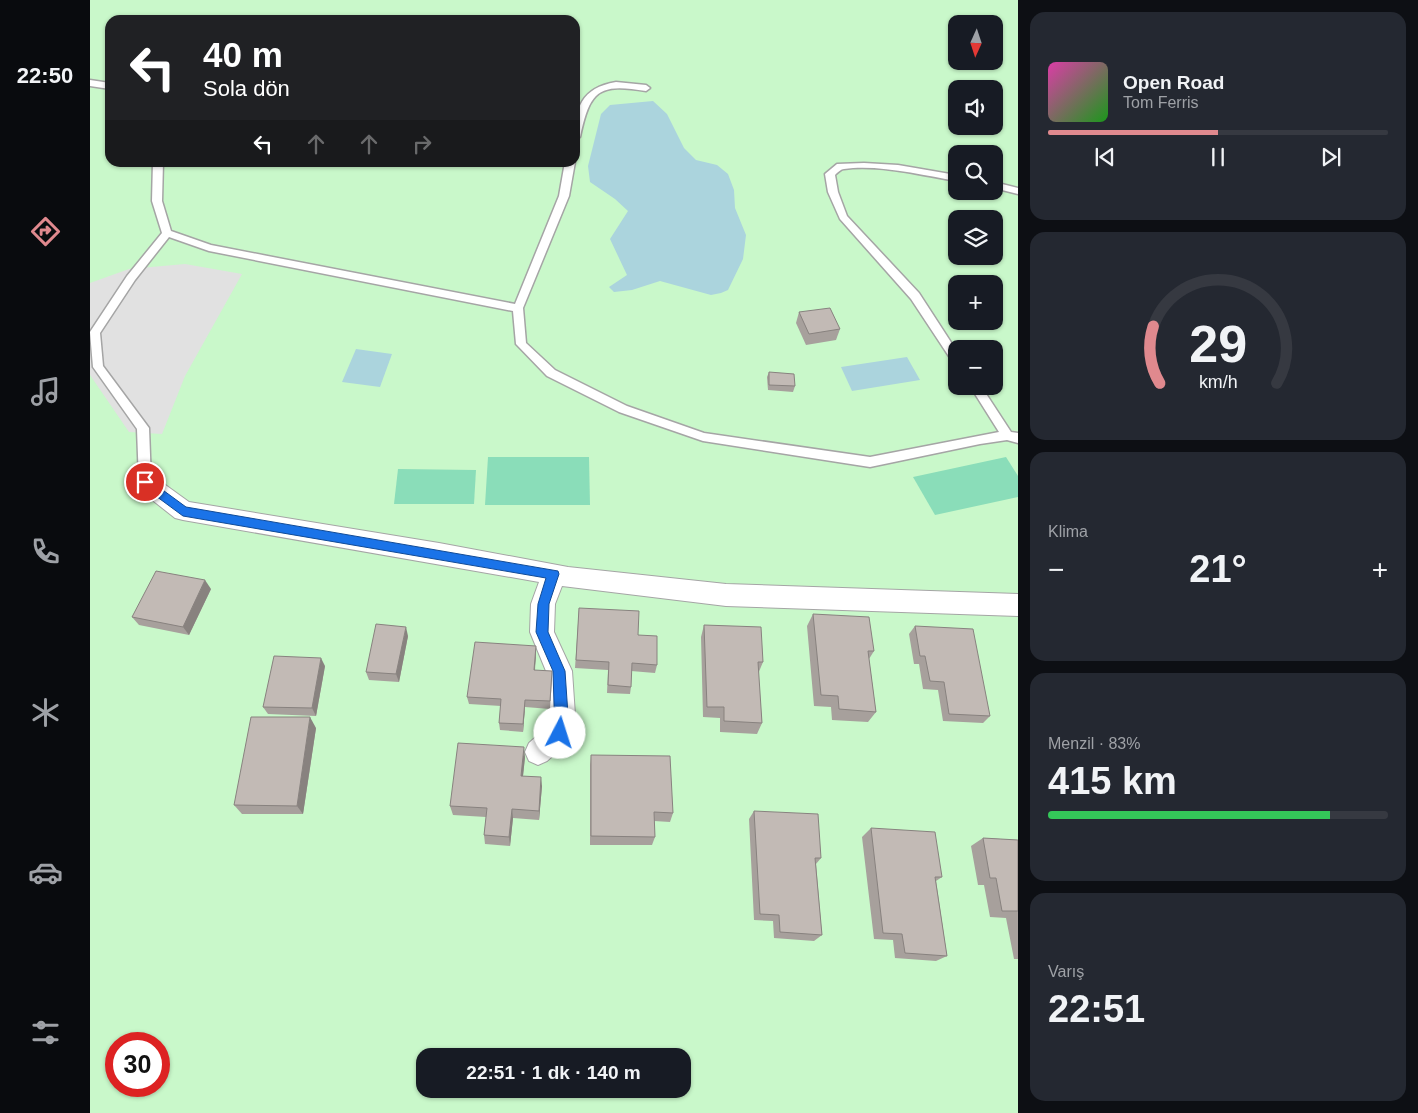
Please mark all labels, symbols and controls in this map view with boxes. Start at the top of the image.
north arrow [948,15,1002,70]
map controls [948,15,1003,395]
icon: left [120,35,185,100]
text: 40 m [203,35,283,74]
text: 22:50 [17,63,73,88]
text: Open Road [1123,72,1224,93]
text: Sola dön [203,76,290,101]
button: sound [948,80,1003,135]
text: Tom Ferris [1123,94,1199,111]
icon: left [249,130,277,158]
icon: ahead [302,130,330,158]
icon: ahead [355,130,383,158]
icon: right [408,130,436,158]
icon: previous [1091,143,1119,171]
icon: pause [1204,143,1232,171]
icon: next [1317,143,1345,171]
button: search [948,145,1003,200]
button: layers [948,210,1003,265]
icon: directions [28,214,63,249]
button: + [948,275,1003,330]
text: 29 [1189,315,1247,373]
button: − [948,340,1003,395]
text: km/h [1199,372,1237,392]
icon: music [28,374,63,409]
pin [124,461,166,503]
icon: arrive [131,468,159,496]
text: Klima [1048,523,1088,540]
icon: phone [28,534,63,569]
text: 21° [1189,548,1247,590]
text: − [1048,554,1064,585]
text: + [1372,554,1388,585]
icon: climate [28,695,63,730]
position arrow [533,706,585,758]
text: Menzil · 83% [1048,735,1140,752]
text: 415 km [1048,760,1177,802]
icon: car [28,855,63,890]
text: Varış [1048,963,1084,980]
text: 22:51 [1048,988,1145,1030]
icon: filters [28,1015,63,1050]
speed limit sign: 30 [105,1032,170,1097]
text: 22:51 · 1 dk · 140 m [466,1062,641,1083]

